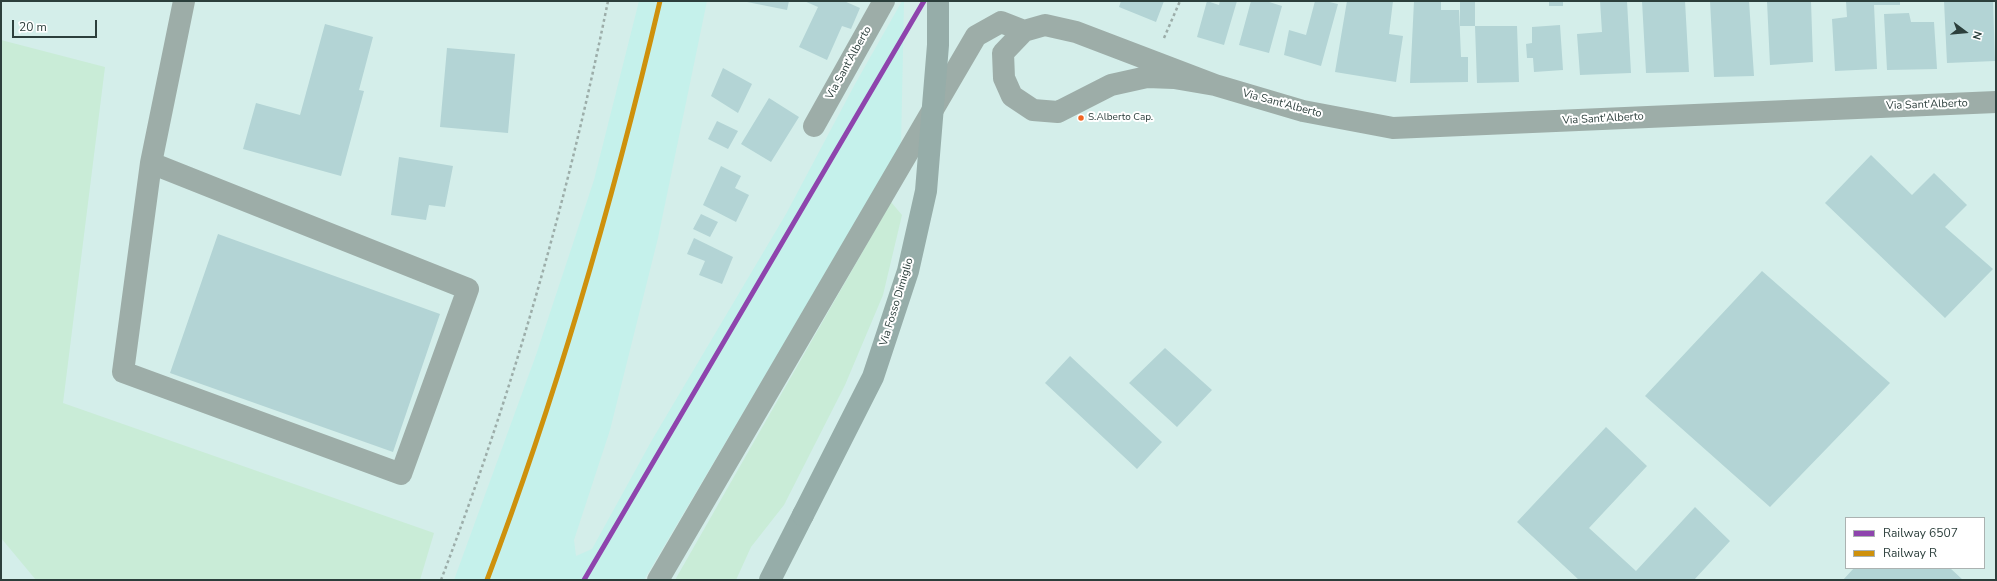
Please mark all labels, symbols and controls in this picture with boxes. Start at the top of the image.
scale bar [14,12,99,38]
north arrow [1945,12,1985,52]
text: 20 m [19,19,47,35]
street label: Via Sant'Alberto [823,24,875,102]
text: N [1969,29,1985,41]
street label: Via Sant'Alberto [1241,87,1323,121]
street label: Via Sant'Alberto [1886,97,1968,113]
street label: Via Sant'Alberto [1562,110,1644,128]
place label: S.Alberto Cap. [1088,112,1153,124]
marker: S.Alberto Cap. [1076,113,1086,123]
street label: Via Fosso Dimiglio [877,256,917,348]
legend [1845,517,1985,569]
text: Railway 6507 [1883,525,1958,541]
text: Railway R [1883,545,1937,561]

